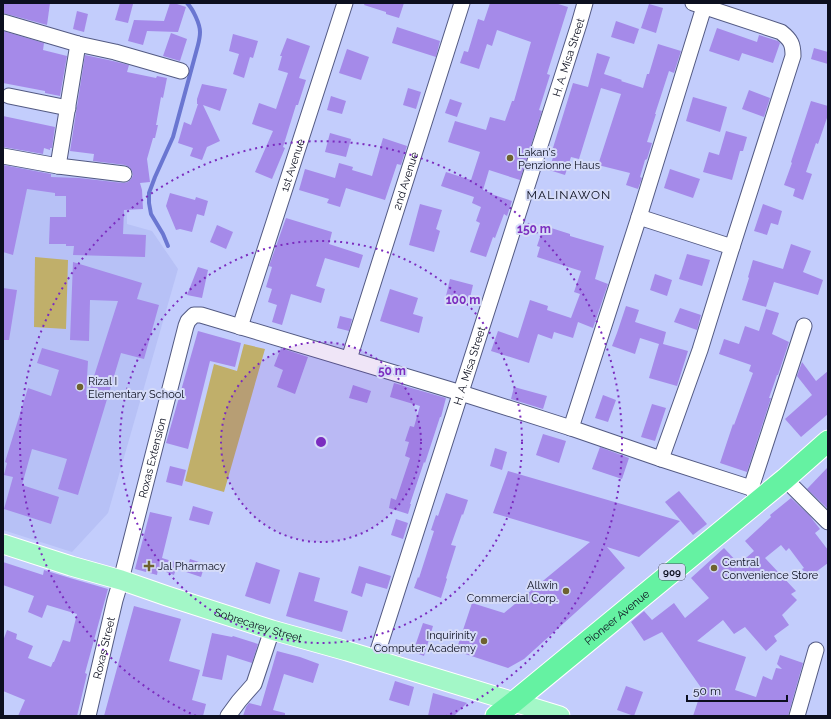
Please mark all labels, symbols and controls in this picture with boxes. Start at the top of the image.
street label: H. A. Misa Street [550,16,587,98]
street label: 1st Avenue [278,137,308,194]
place label: Lakan's Penzionne Haus [518,146,600,172]
street label: 2nd Avenue [391,150,422,212]
marker: Lakan's Penzionne Haus [505,153,515,163]
district label: MALINAWON [527,188,611,202]
text: 150 m [517,222,551,236]
text: 100 m [446,293,480,307]
street label: H. A. Misa Street [451,325,489,407]
text: 50 m [378,364,406,378]
place label: Rizal I Elementary School [88,375,184,401]
marker: Rizal I Elementary School [75,382,85,392]
street label: Roxas Extension [136,417,169,500]
centre of rings [314,435,328,449]
place label: Central Convenience Store [722,556,819,582]
marker: Jal Pharmacy [143,560,155,572]
place label: Jal Pharmacy [158,560,226,573]
marker: Central Convenience Store [709,563,719,573]
road number: 909 [659,564,685,580]
place label: Allwin Commercial Corp. [467,579,558,605]
marker: Allwin Commercial Corp. [561,586,571,596]
street label: Pioneer Avenue [582,587,653,648]
street label: Sobrecarey Street [213,606,304,645]
street label: Roxas Street [91,615,118,680]
place label: Inquirinity Computer Academy [374,629,476,655]
marker: Inquirinity Computer Academy [479,636,489,646]
scale bar [687,677,787,703]
text: 50 m [693,684,721,698]

